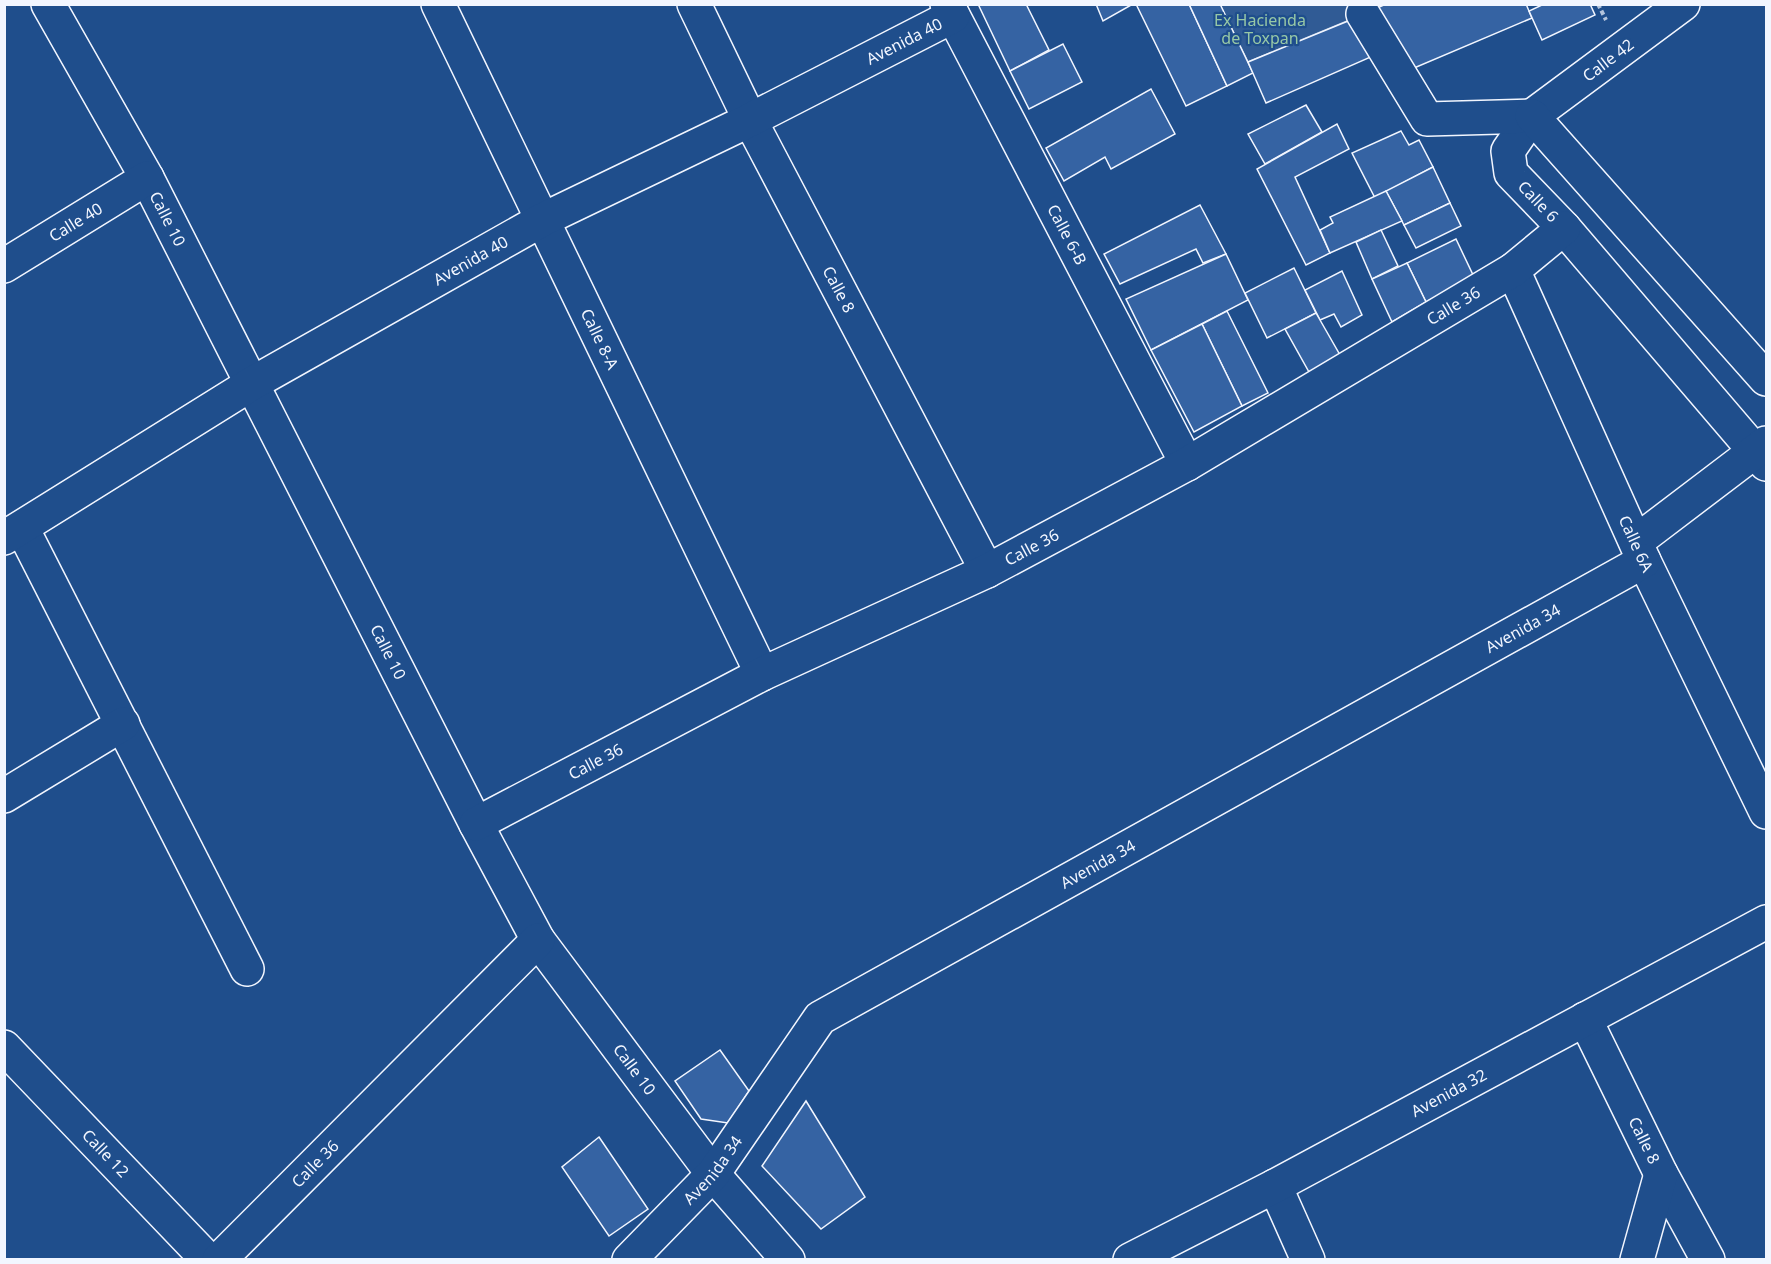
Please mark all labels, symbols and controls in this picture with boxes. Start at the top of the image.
park label: Ex Hacienda de Toxpan [1214,9,1306,49]
street label: Avenida 40 [862,12,946,70]
street label: Calle 42 [1578,34,1638,86]
street label: Calle 6 [1513,176,1563,227]
street label: Calle 10 [145,188,191,250]
street label: Calle 40 [45,197,106,247]
street label: Calle 6-B [1042,200,1092,269]
street label: Avenida 40 [429,230,512,290]
street label: Calle 8 [818,262,860,316]
street label: Calle 36 [1422,281,1484,330]
street label: Calle 8-A [576,305,624,374]
street label: Calle 6A [1614,512,1659,576]
street label: Calle 36 [1000,524,1063,571]
street label: Avenida 34 [1481,599,1564,658]
street label: Calle 10 [365,621,412,683]
street label: Calle 36 [564,738,627,785]
street label: Avenida 34 [1056,834,1139,894]
street label: Calle 10 [608,1039,661,1099]
street label: Avenida 32 [1407,1063,1490,1122]
street label: Calle 8 [1624,1113,1665,1167]
street label: Calle 12 [77,1124,134,1182]
street label: Avenida 34 [678,1131,747,1209]
street label: Calle 36 [286,1135,344,1192]

